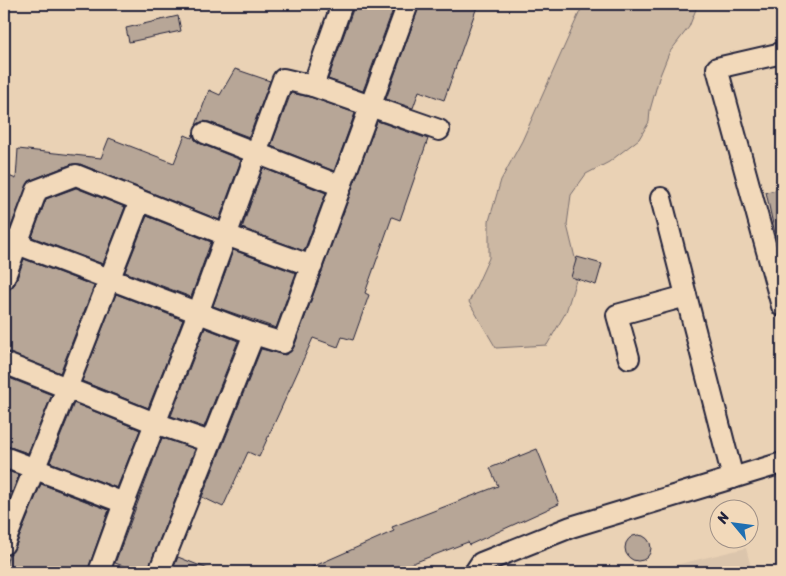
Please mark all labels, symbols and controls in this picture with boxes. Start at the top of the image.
north arrow [708,498,758,548]
text: N [709,507,736,529]

